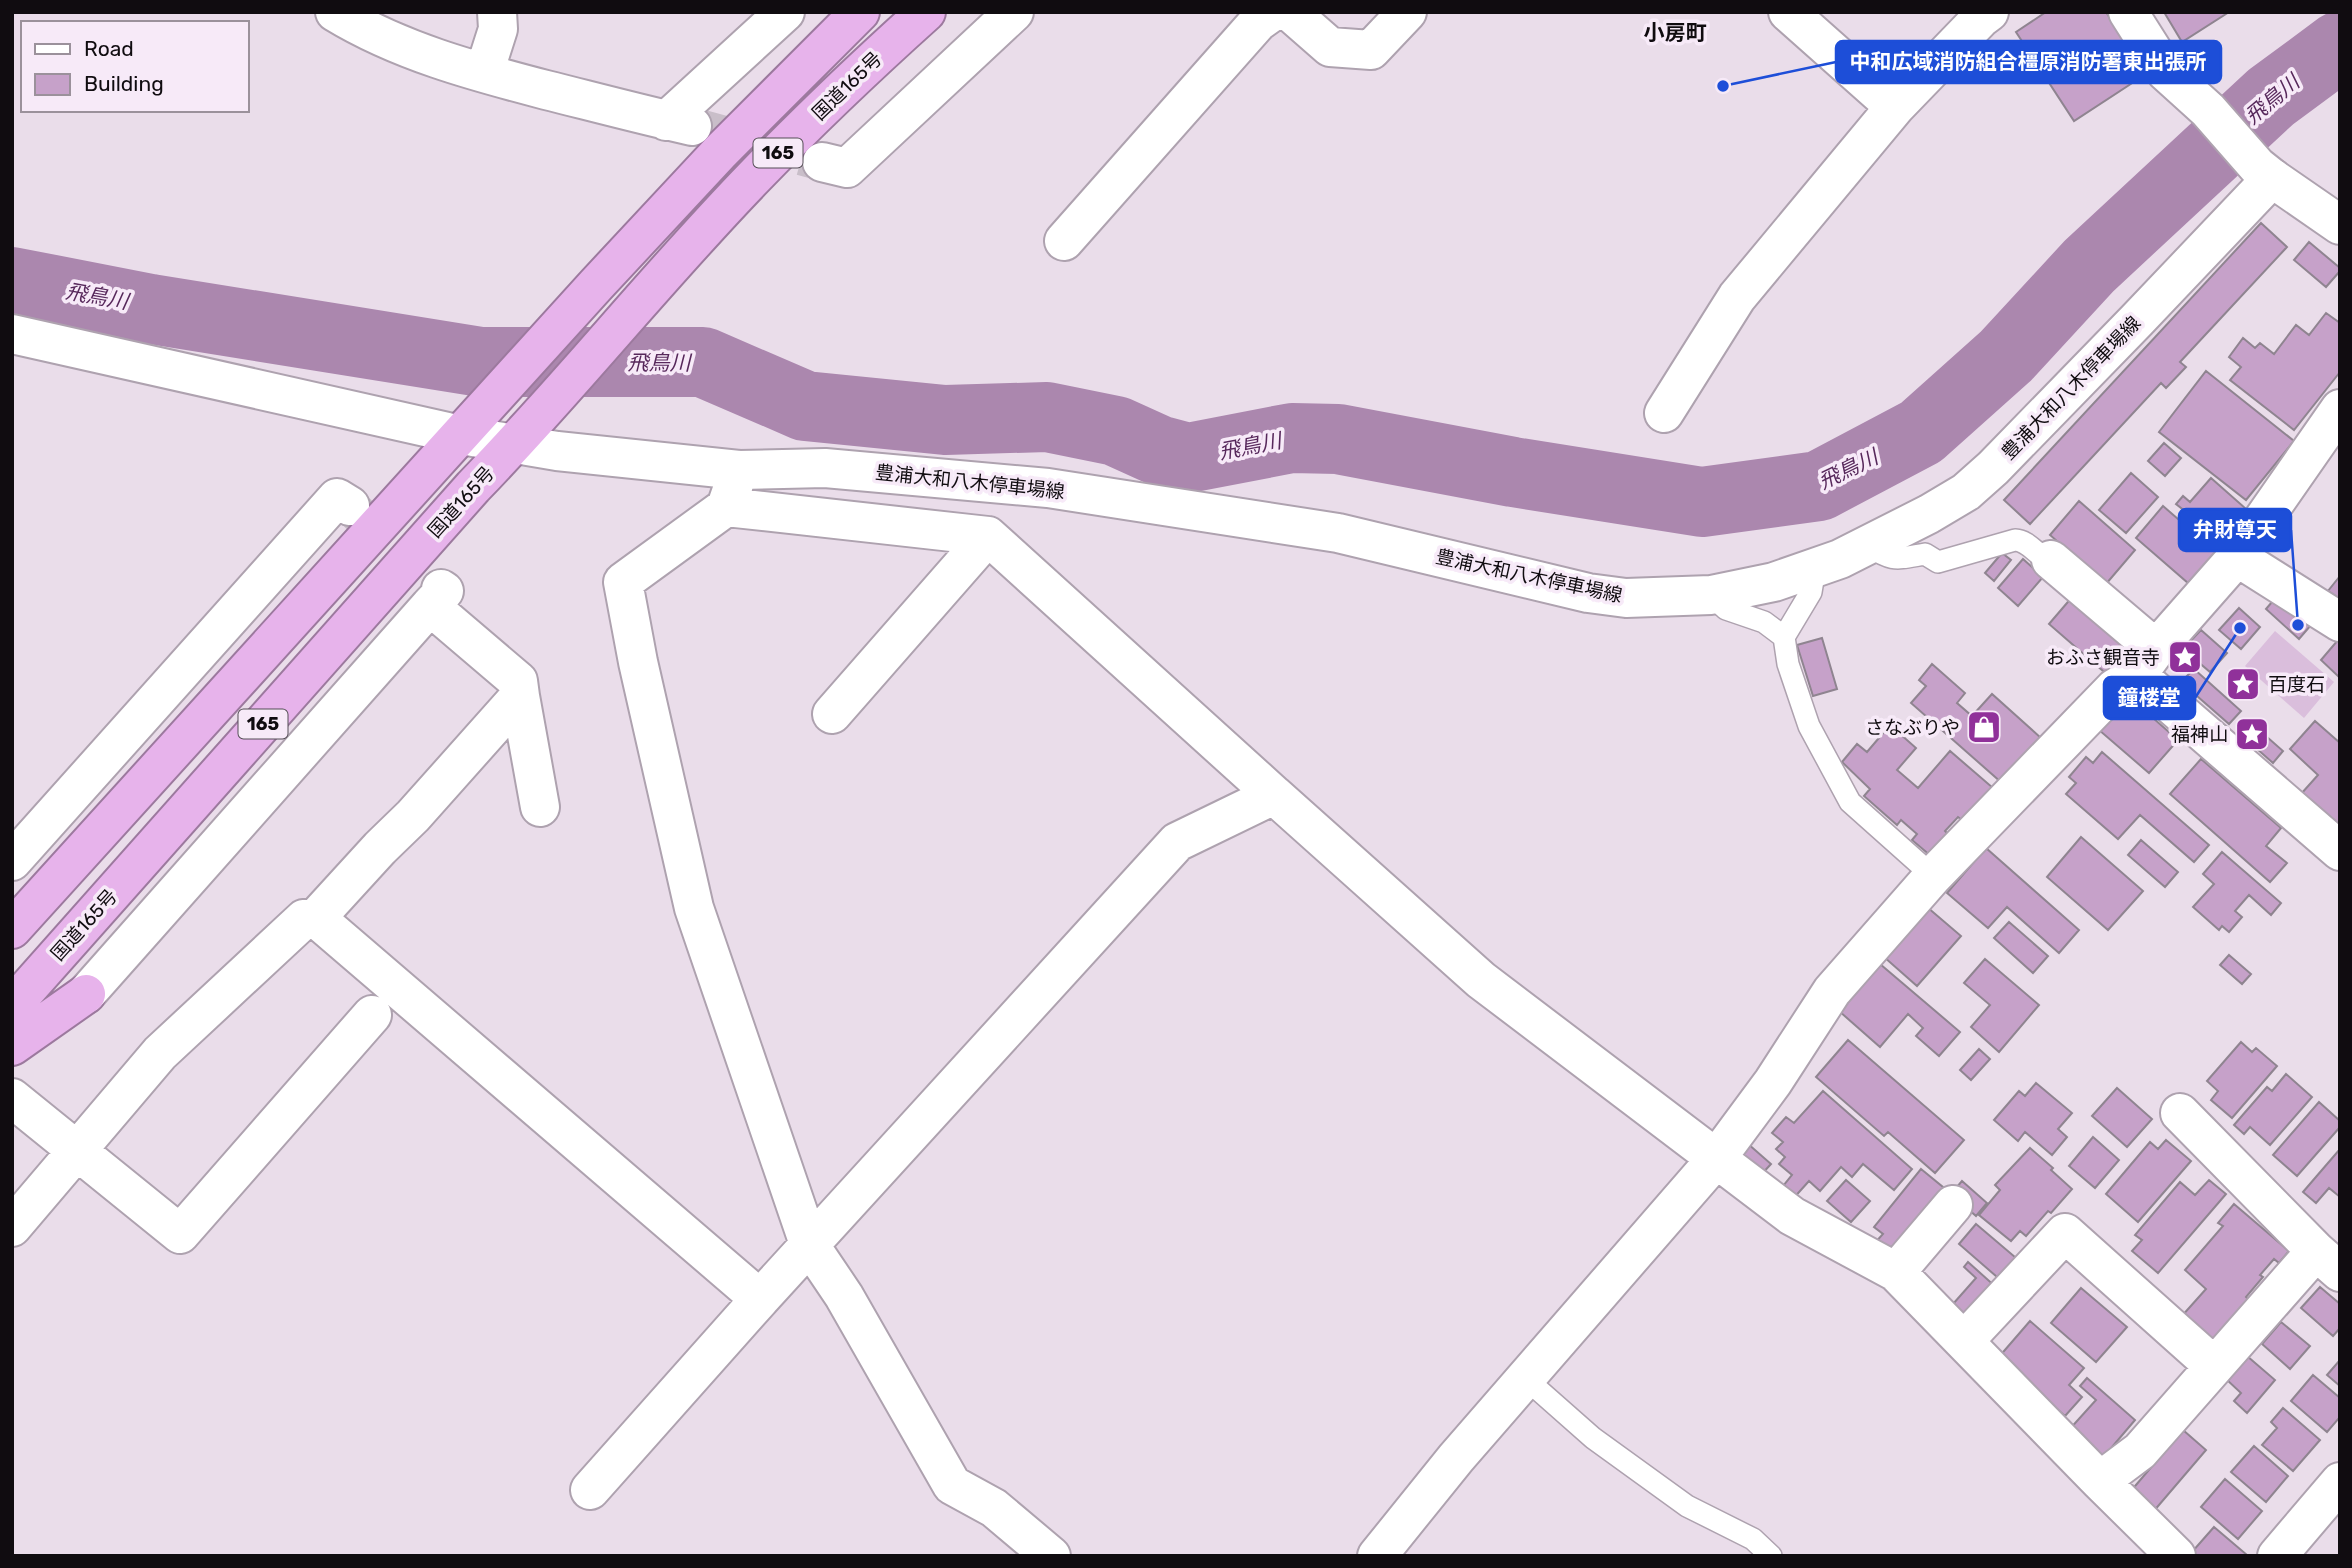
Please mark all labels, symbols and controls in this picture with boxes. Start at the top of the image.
district label: 小房町 [1644,20,1707,45]
legend [21,21,248,112]
text: Road [84,36,134,61]
callout: 中和広域消防組合橿原消防署東出張所 [1836,41,2221,83]
street label: 国道165号 [807,47,887,125]
text: 中和広域消防組合橿原消防署東出張所 [1850,49,2207,74]
water label: 飛鳥川 [2240,68,2306,129]
text: Building [84,71,164,96]
road number: 165 [754,138,802,168]
water label: 飛鳥川 [64,278,132,314]
street label: 豊浦大和八木停車場線 [1997,312,2145,464]
water label: 飛鳥川 [628,350,692,375]
water label: 飛鳥川 [1217,427,1285,464]
water label: 飛鳥川 [1814,443,1884,494]
street label: 豊浦大和八木停車場線 [874,461,1066,503]
street label: 国道165号 [423,462,499,542]
callout: 弁財尊天 [2179,509,2291,551]
text: 弁財尊天 [2193,517,2277,542]
street label: 豊浦大和八木停車場線 [1434,545,1624,607]
place icon: おふさ観音寺 [2166,638,2204,676]
place label: おふさ観音寺 [2046,646,2160,669]
place icon: 百度石 [2224,665,2262,703]
place label: 百度石 [2268,673,2325,696]
callout: 鐘楼堂 [2104,677,2195,719]
text: 鐘楼堂 [2118,685,2181,710]
shop icon: さなぶりや [1965,708,2003,746]
road number: 165 [238,710,288,738]
place icon: 福神山 [2233,715,2271,753]
place label: さなぶりや [1865,716,1960,739]
place label: 福神山 [2171,723,2228,746]
street label: 国道165号 [46,885,122,965]

